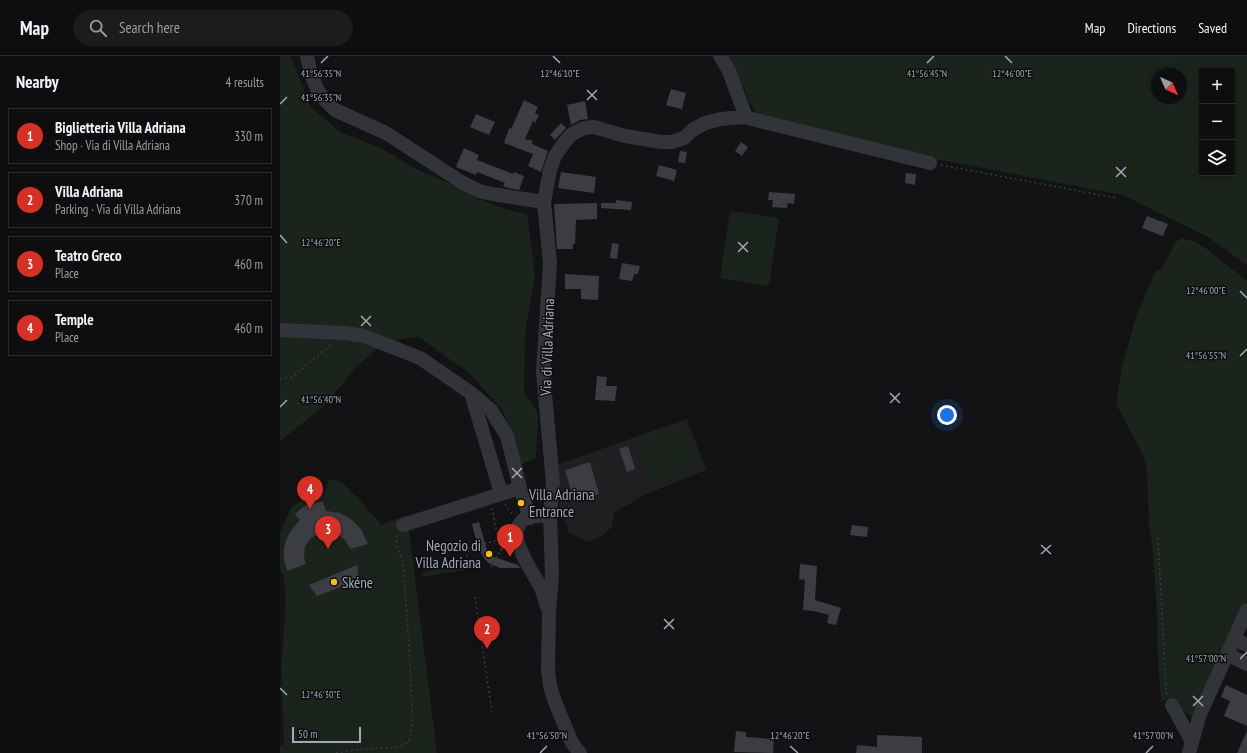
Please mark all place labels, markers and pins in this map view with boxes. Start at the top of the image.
pin: 4 [297,476,323,509]
place label: Villa Adriana Entrance [528,485,595,521]
marker: Villa Adriana Entrance [516,498,526,508]
pin: 3 [315,516,341,549]
pin: 1 [497,524,523,557]
place label: Negozio di Villa Adriana [414,536,481,572]
marker: Negozio di Villa Adriana [484,549,494,559]
place label: Skéne [342,573,373,592]
marker: Skéne [329,577,339,587]
pin: 2 [474,616,500,649]

